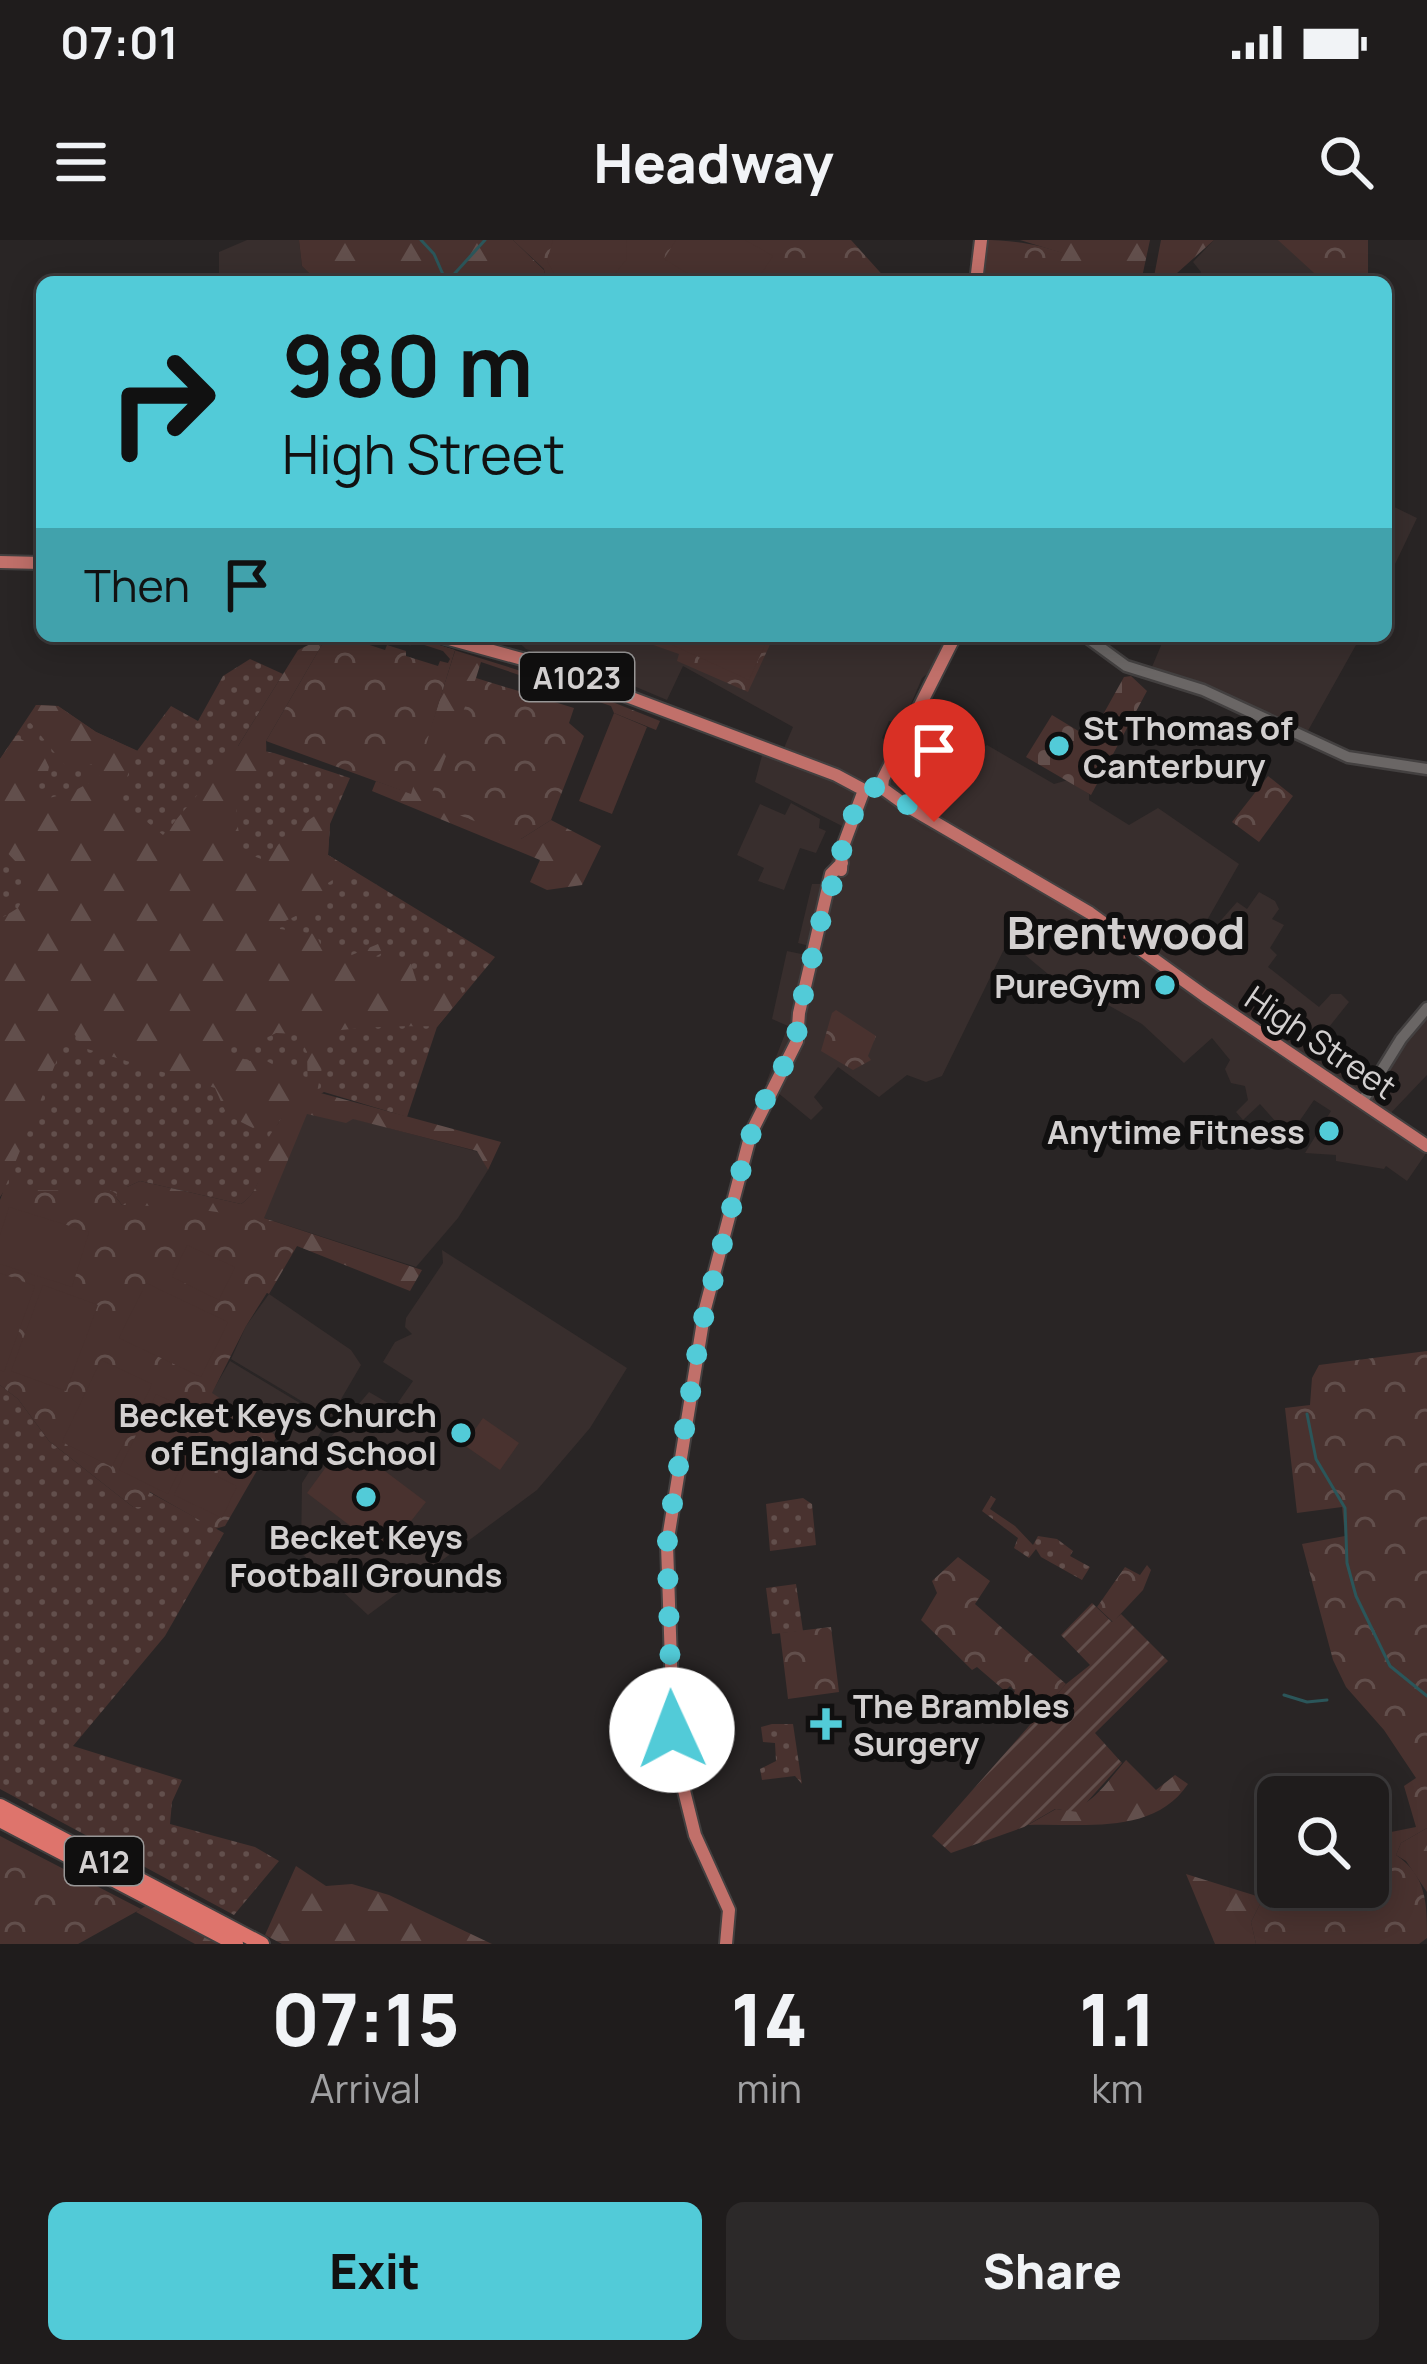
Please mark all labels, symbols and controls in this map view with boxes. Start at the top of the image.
text: 07:01 [60,11,178,73]
text: Headway [593,125,834,199]
icon: menu [48,129,114,195]
icon: search [1313,129,1379,195]
text: 980 m [282,307,533,422]
icon: right [84,324,240,480]
text: High Street [282,416,565,490]
icon: arrive [214,552,280,618]
text: Then [84,554,190,616]
road number: A1023 [520,653,634,701]
pin [883,699,985,822]
place label: St Thomas of Canterbury [1083,705,1293,788]
icon: arrive [901,717,967,783]
marker: St Thomas of Canterbury [1046,733,1072,759]
district label: Brentwood [1007,901,1245,963]
place label: PureGym [994,963,1141,1008]
marker: PureGym [1152,972,1178,998]
street label: High Street [1237,975,1405,1109]
place label: Anytime Fitness [1047,1109,1305,1154]
marker: Anytime Fitness [1316,1118,1342,1144]
place label: Becket Keys Church of England School [119,1392,437,1475]
marker: Becket Keys Church of England School [448,1420,474,1446]
marker: Becket Keys Football Grounds [353,1484,379,1510]
place label: Becket Keys Football Grounds [230,1514,502,1597]
position arrow [609,1667,735,1793]
place label: The Brambles Surgery [853,1683,1070,1766]
marker: The Brambles Surgery [810,1708,842,1740]
map controls [1257,1776,1389,1908]
button: search [1257,1776,1389,1908]
road number: A12 [65,1837,143,1885]
text: 07:15 [271,1969,460,2068]
text: 14 [731,1969,808,2068]
text: 1.1 [1079,1969,1156,2068]
text: Arrival [310,2061,421,2115]
text: min [737,2061,802,2115]
text: km [1091,2061,1144,2115]
button: Exit [48,2202,702,2340]
button: Share [726,2202,1379,2340]

